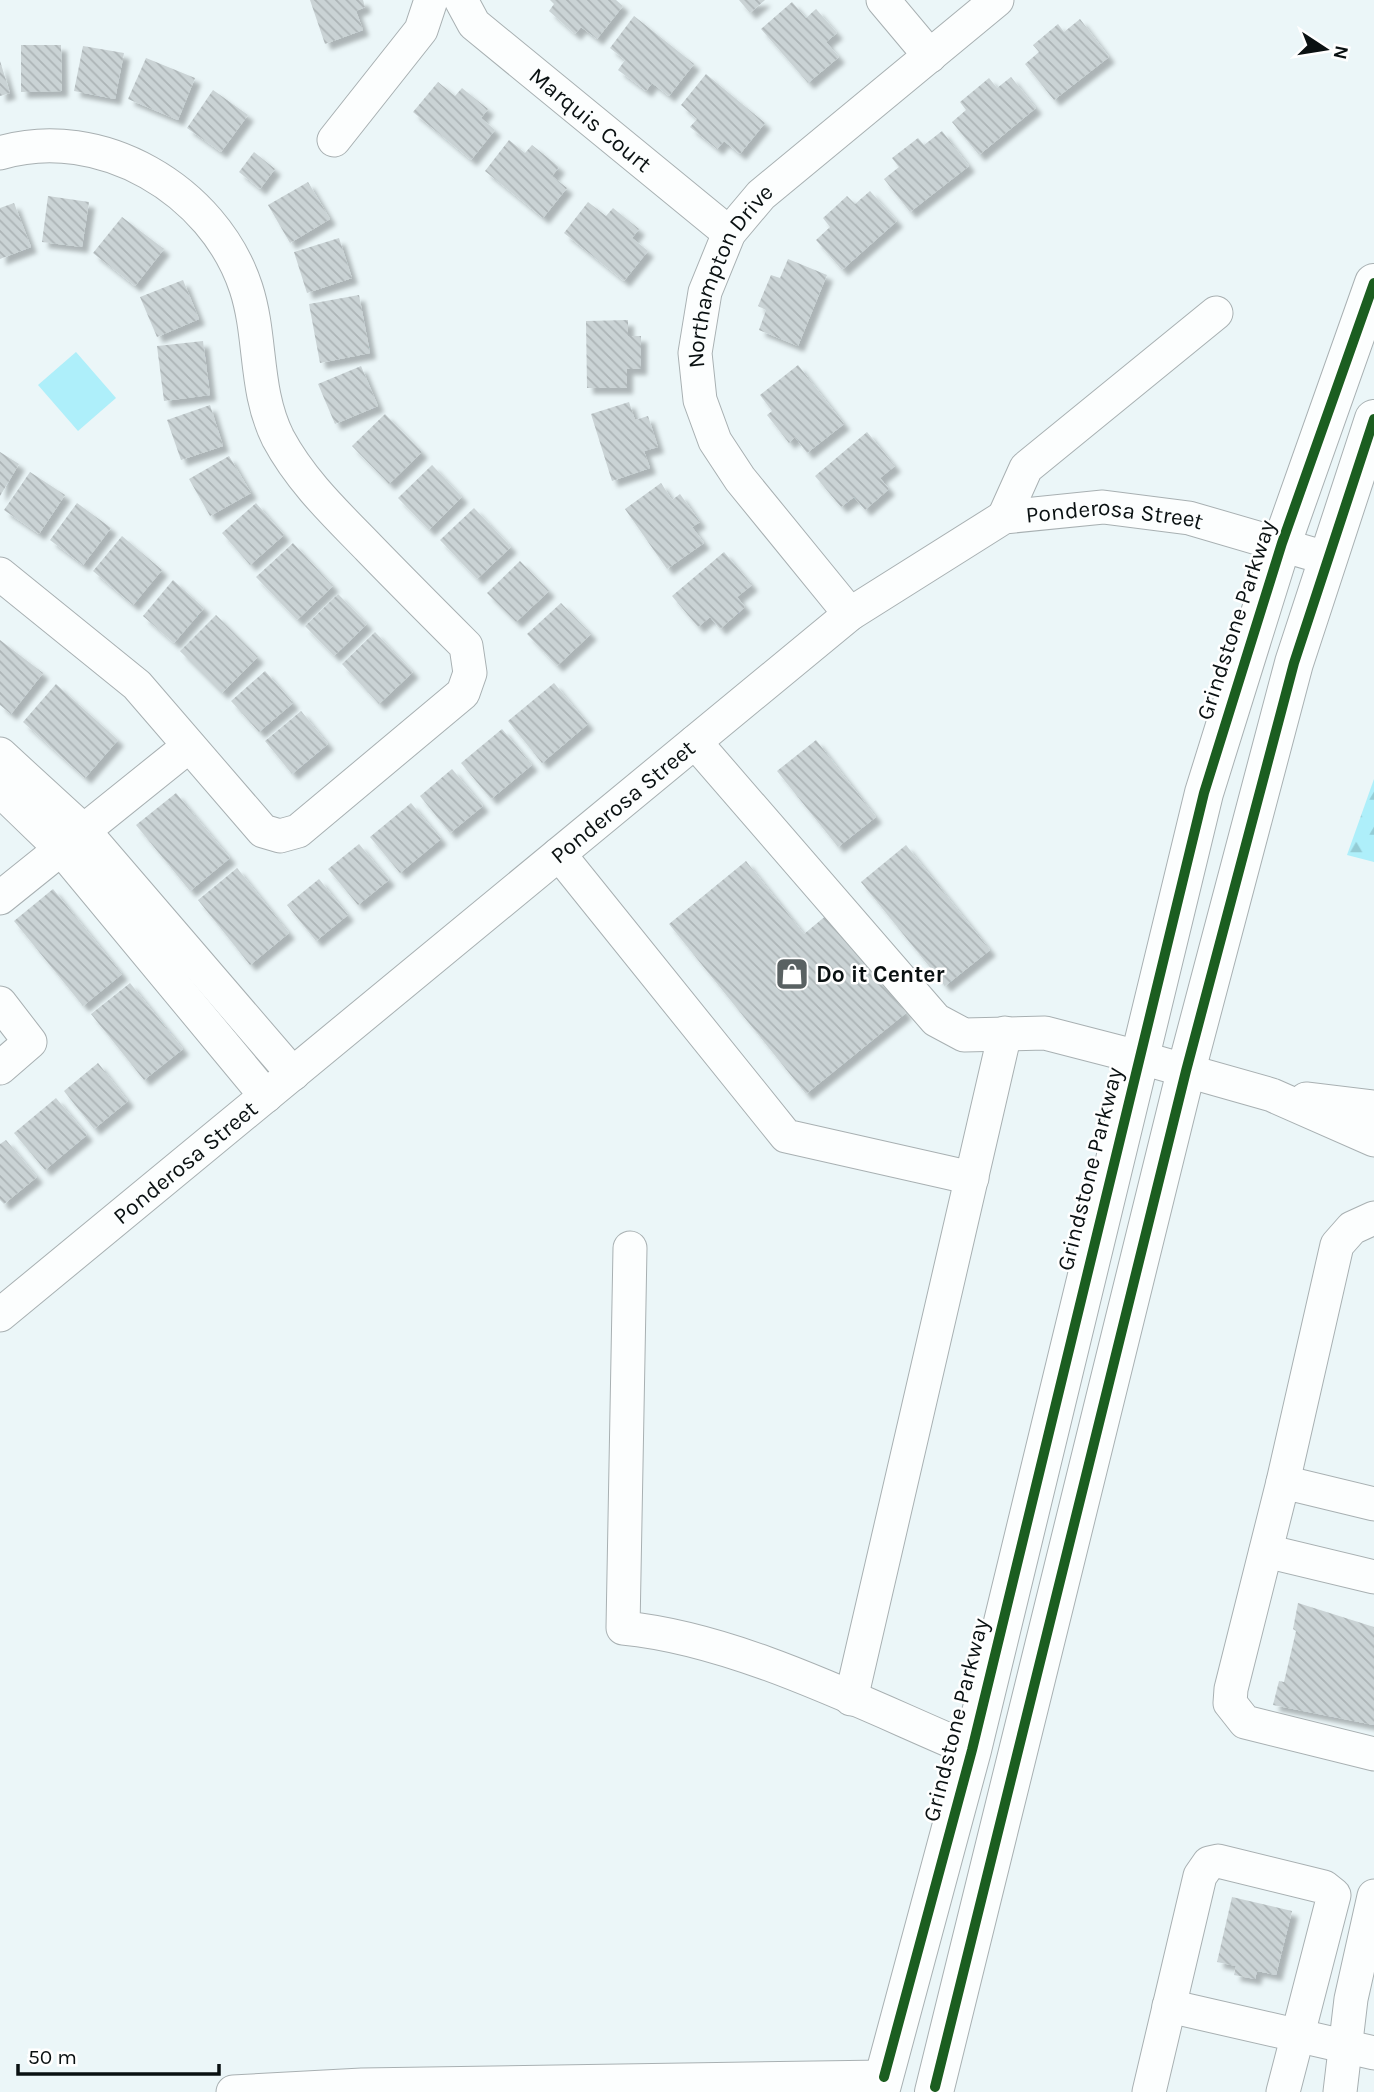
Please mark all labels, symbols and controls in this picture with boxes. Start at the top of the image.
north arrow [1290,14,1360,84]
text: N [1328,43,1353,61]
street label: Marquis Court [524,62,657,178]
street label: Northampton Drive [682,178,778,369]
street label: Ponderosa Street [1024,493,1207,535]
street label: Grindstone Parkway [1191,516,1281,723]
street label: Ponderosa Street [545,734,700,869]
shop icon: Do it Center [773,955,811,993]
place label: Do it Center [816,961,944,988]
street label: Grindstone Parkway [1052,1064,1128,1273]
street label: Ponderosa Street [108,1095,263,1230]
street label: Grindstone Parkway [918,1615,994,1824]
scale bar [18,2032,219,2076]
text: 50 m [28,2045,77,2069]

